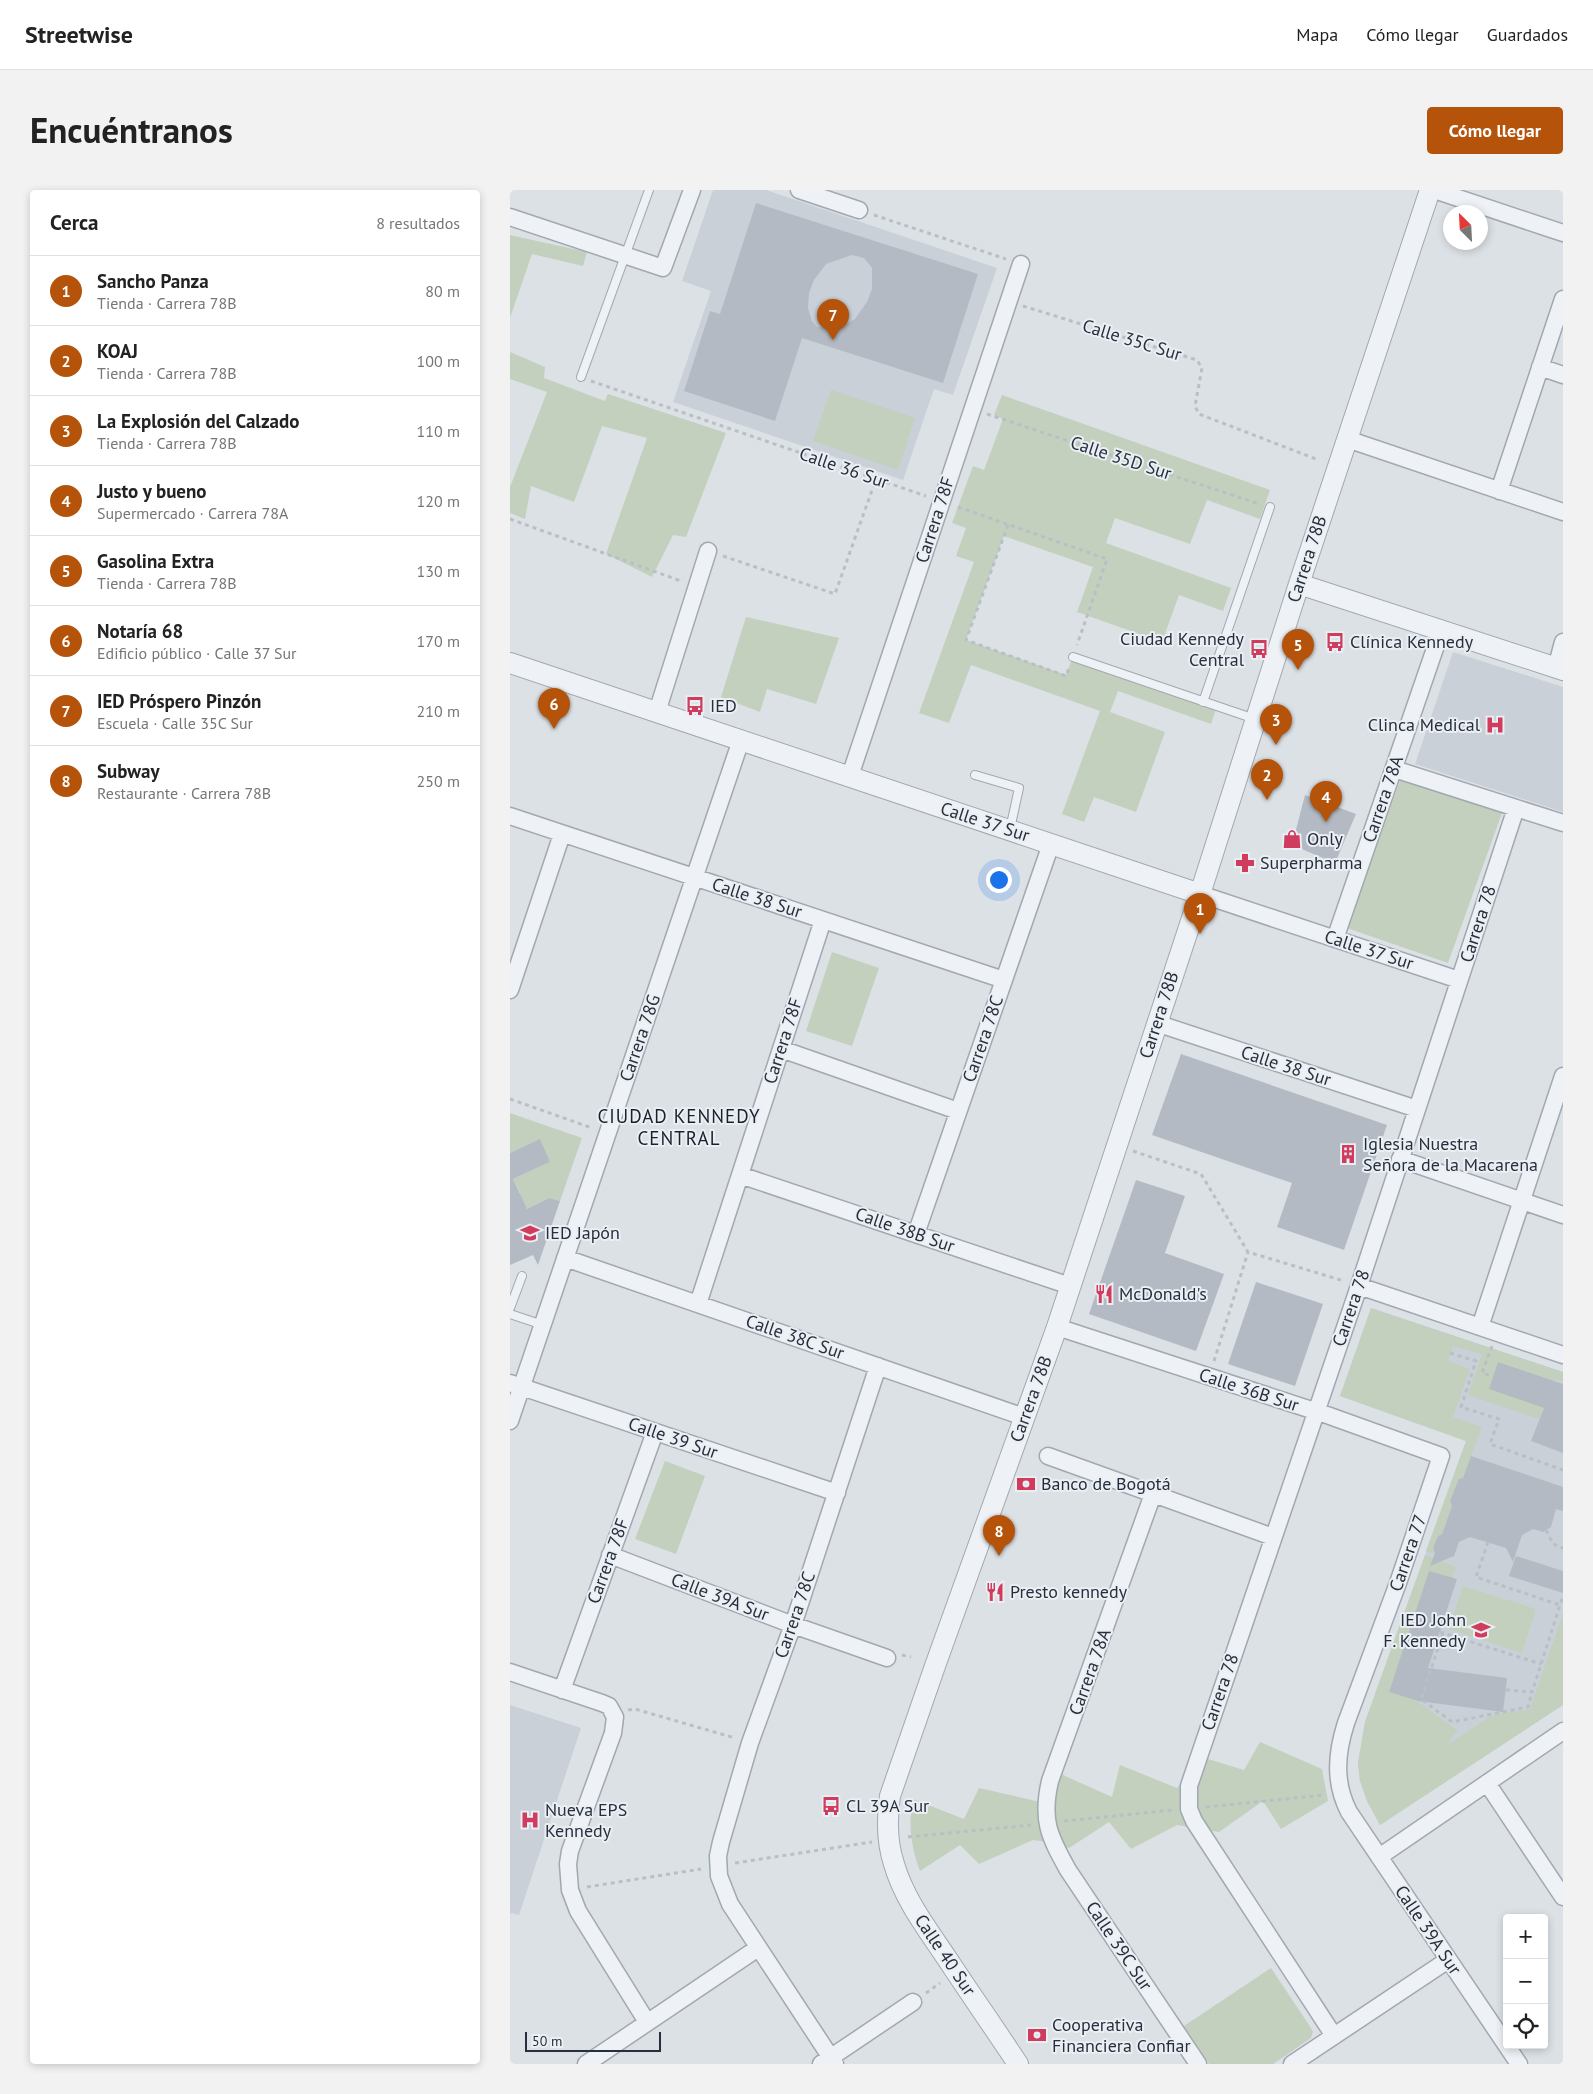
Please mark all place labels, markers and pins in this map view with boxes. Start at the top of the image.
pin: 7 [817,299,849,340]
place label: Ciudad Kennedy Central [1120,627,1245,671]
pin: 5 [1282,629,1314,670]
place label: Clínica Kennedy [1350,630,1474,653]
bus stop icon: Clínica Kennedy [1324,631,1346,653]
bus stop icon: Ciudad Kennedy Central [1248,638,1270,660]
pin: 6 [538,688,570,729]
place label: IED [710,694,737,717]
bus stop icon: IED [684,695,706,717]
pin: 3 [1260,704,1292,745]
place label: Clinca Medical [1368,713,1481,736]
hospital icon: Clinca Medical [1484,714,1506,736]
pin: 2 [1251,759,1283,800]
pin: 4 [1310,781,1342,822]
place label: Only [1307,827,1343,850]
shop icon: Only [1281,828,1303,850]
place label: Superpharma [1260,851,1362,874]
pharmacy icon: Superpharma [1234,852,1256,874]
pin: 1 [1184,893,1216,934]
place label: Iglesia Nuestra Señora de la Macarena [1363,1132,1538,1176]
building icon: Iglesia Nuestra Señora de la Macarena [1337,1143,1359,1165]
place label: IED Japón [545,1221,620,1244]
school or university icon: IED Japón [519,1222,541,1244]
place label: McDonald's [1119,1282,1207,1305]
restaurant icon: McDonald's [1093,1283,1115,1305]
place label: Banco de Bogotá [1041,1472,1171,1495]
bank icon: Banco de Bogotá [1015,1473,1037,1495]
pin: 8 [983,1515,1015,1556]
place label: Presto kennedy [1010,1580,1128,1603]
restaurant icon: Presto kennedy [984,1581,1006,1603]
place label: IED John F. Kennedy [1383,1608,1467,1652]
school or university icon: IED John F. Kennedy [1470,1619,1492,1641]
place label: CL 39A Sur [846,1794,929,1817]
bus stop icon: CL 39A Sur [820,1795,842,1817]
place label: Nueva EPS Kennedy [545,1798,627,1842]
hospital icon: Nueva EPS Kennedy [519,1809,541,1831]
place label: Cooperativa Financiera Confiar [1052,2013,1191,2057]
bank icon: Cooperativa Financiera Confiar [1026,2024,1048,2046]

